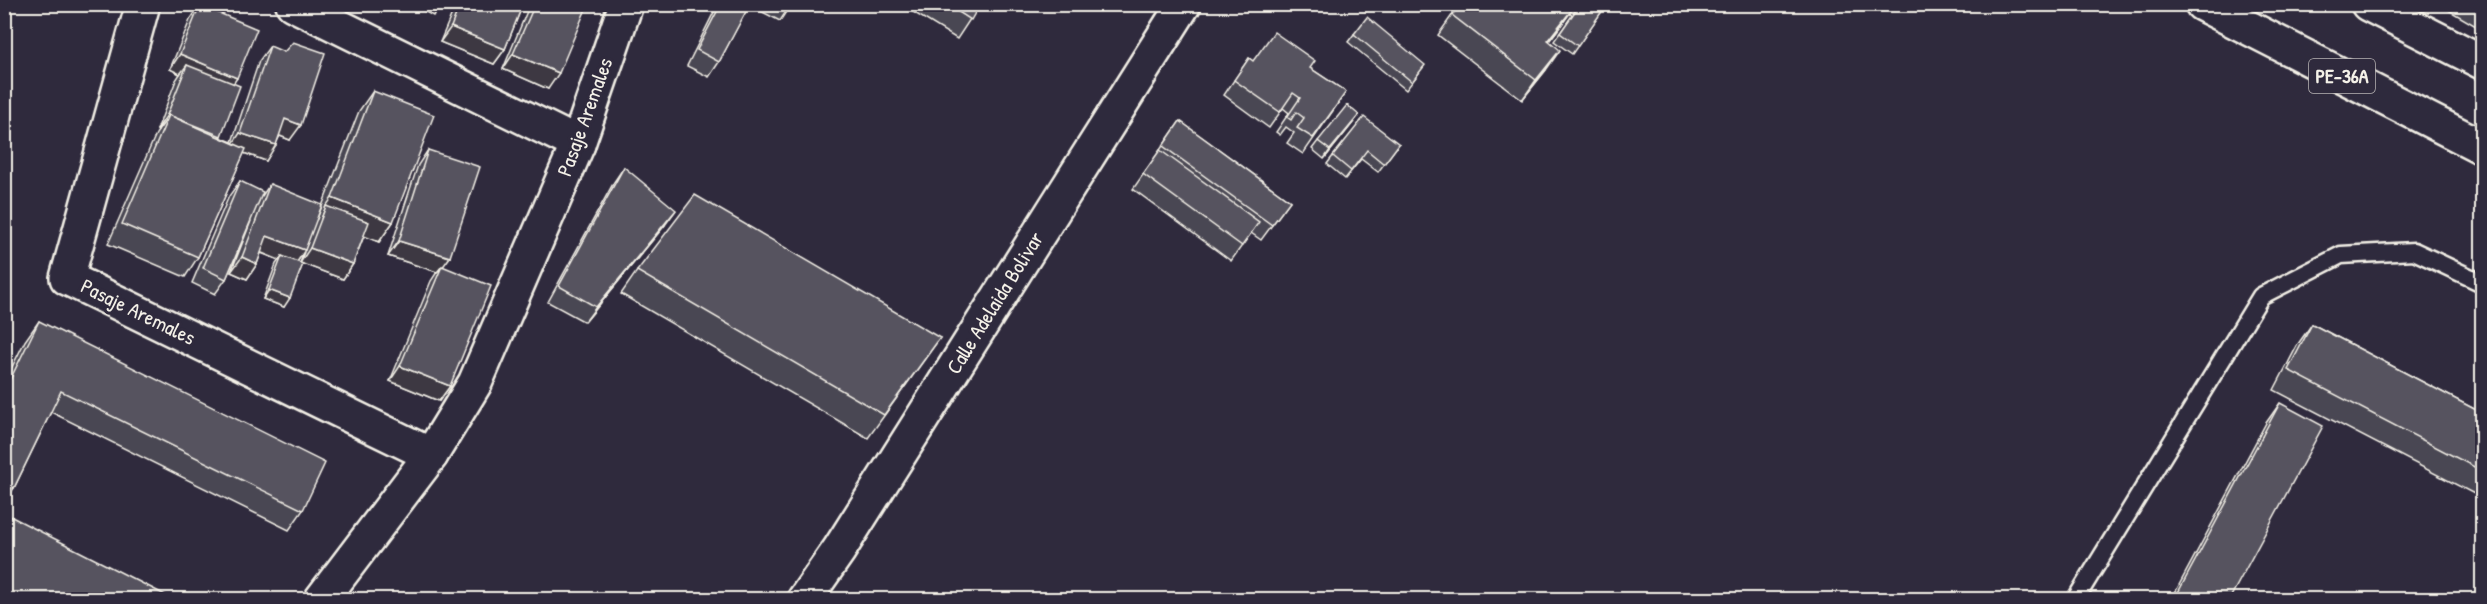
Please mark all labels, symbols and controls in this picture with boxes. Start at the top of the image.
street label: Pasaje Aremales [550,54,619,180]
road number: PE-36A [2309,59,2375,93]
street label: Calle Adelaida Bolivar [939,226,1050,379]
street label: Pasaje Aremales [76,271,200,352]

